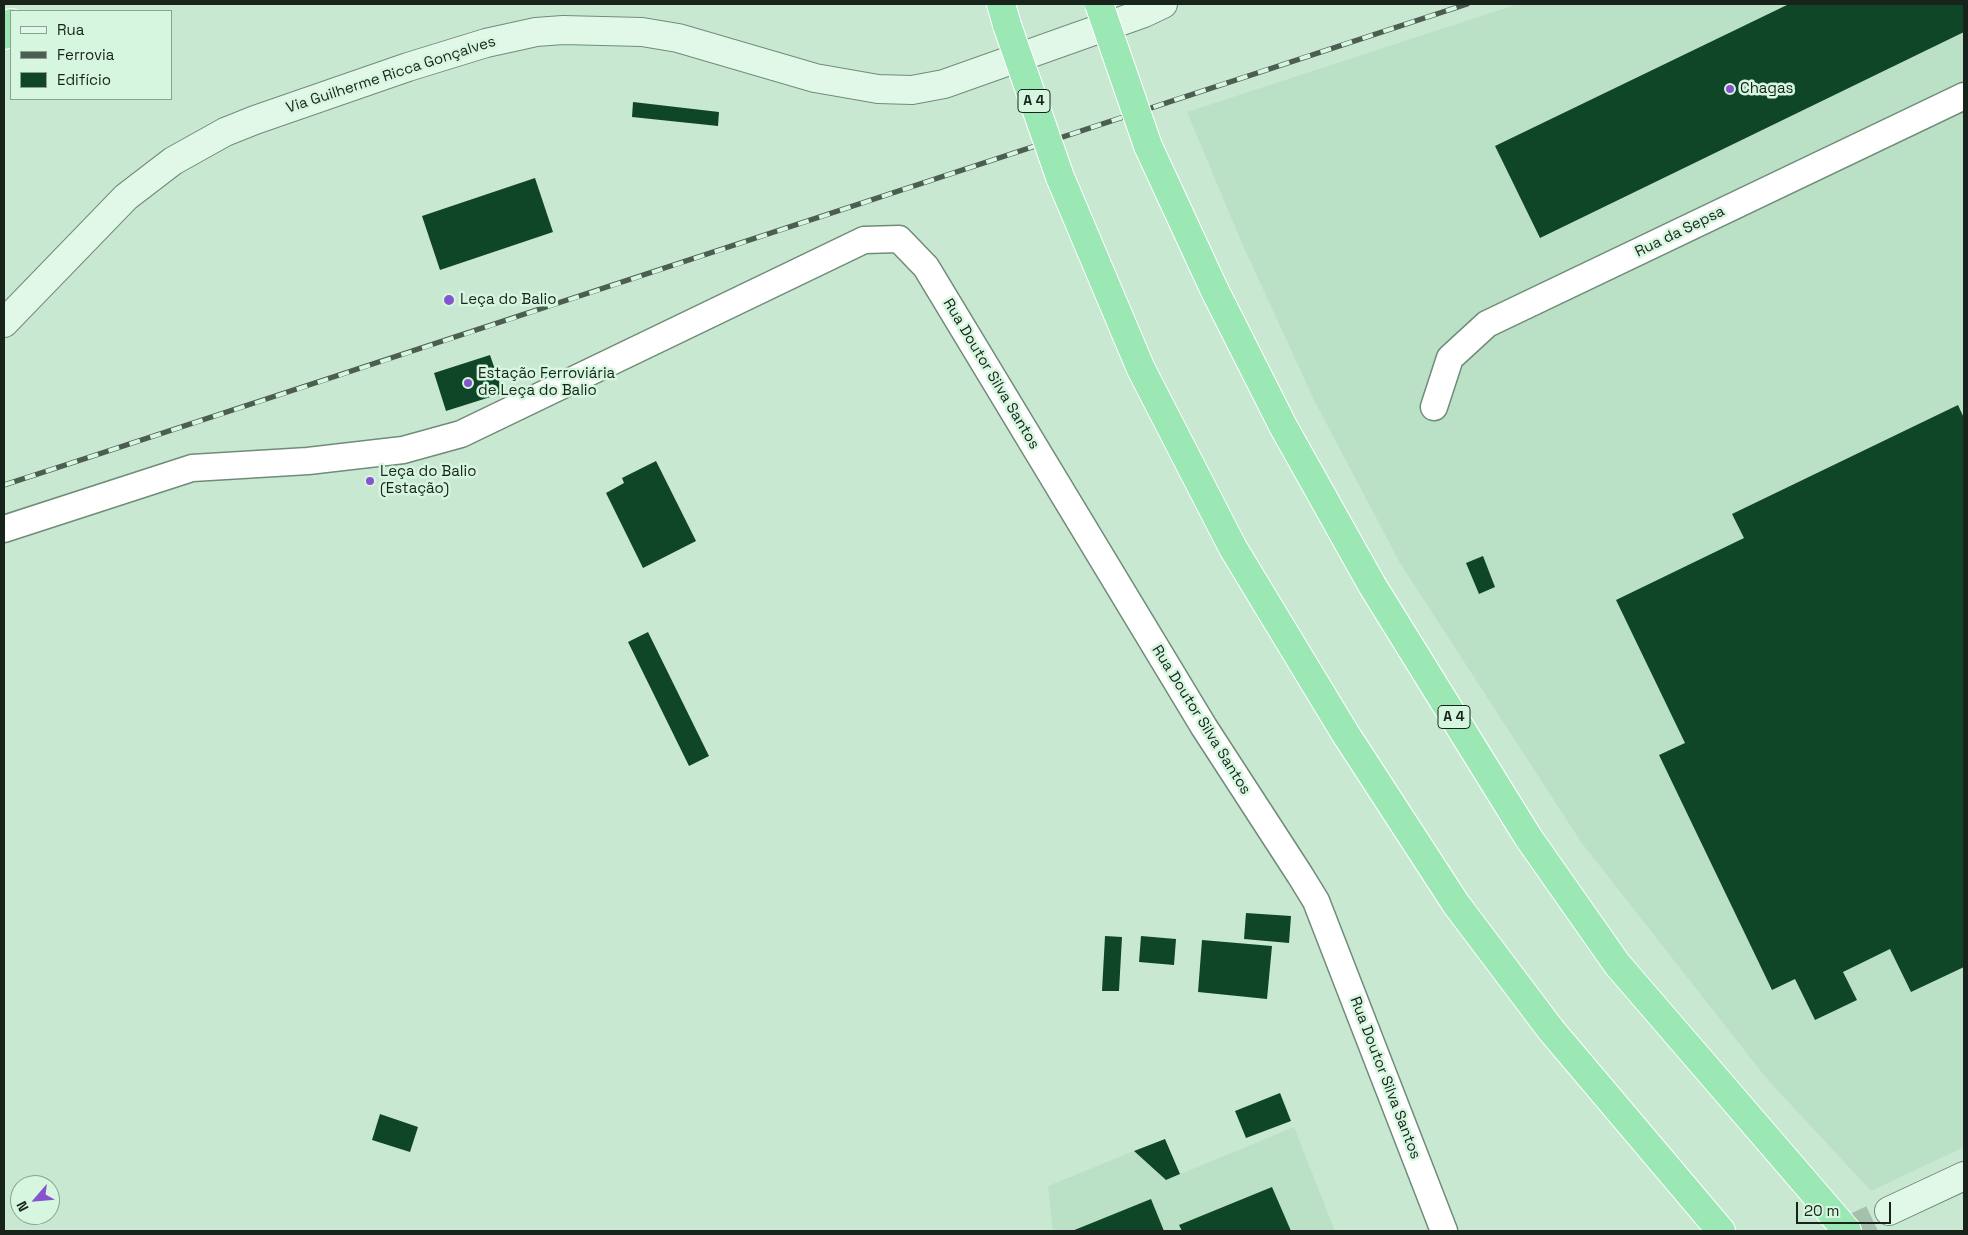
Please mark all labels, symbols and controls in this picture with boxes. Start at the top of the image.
legend [10,10,172,100]
text: Rua [57,20,84,39]
street label: Via Guilherme Ricca Gonçalves [284,33,498,117]
text: Ferrovia [57,45,114,64]
text: Edifício [57,70,111,89]
place label: Chagas [1740,80,1793,98]
marker: Chagas [1724,83,1736,95]
road number: A 4 [1018,90,1050,112]
street label: Rua da Sepsa [1632,203,1728,261]
place label: Leça do Balio [460,291,556,309]
marker: Leça do Balio [442,293,456,307]
street label: Rua Doutor Silva Santos [939,295,1043,453]
place label: Estação Ferroviária de Leça do Balio [478,365,615,400]
marker: Estação Ferroviária de Leça do Balio [462,377,474,389]
place label: Leça do Balio (Estação) [380,463,476,498]
marker: Leça do Balio (Estação) [364,475,376,487]
street label: Rua Doutor Silva Santos [1148,642,1254,798]
road number: A 4 [1438,706,1470,729]
street label: Rua Doutor Silva Santos [1346,994,1424,1162]
north arrow [10,1175,60,1225]
scale bar [1798,1192,1893,1224]
text: N [12,1198,33,1215]
text: 20 m [1804,1201,1839,1220]

